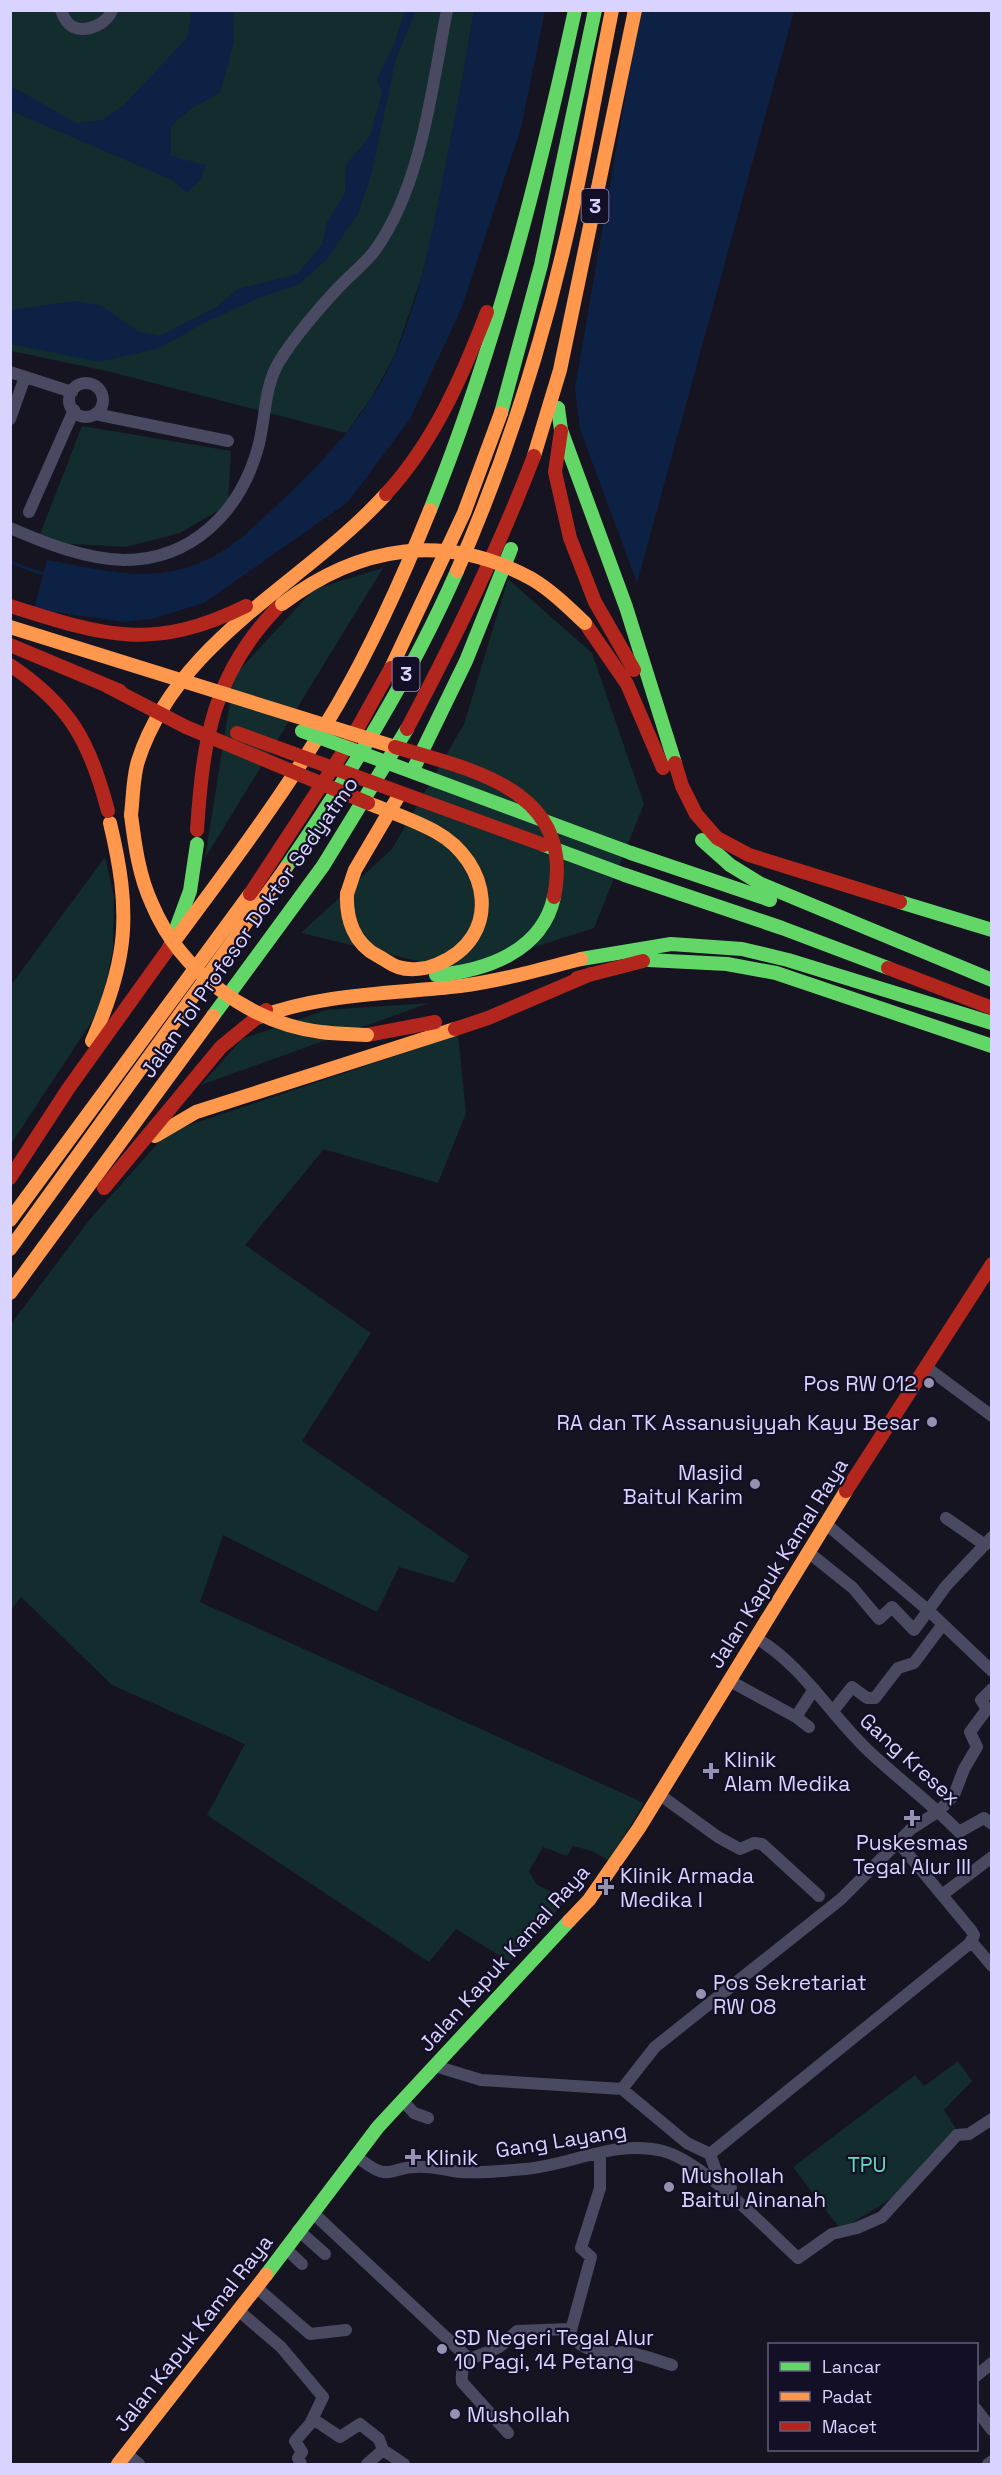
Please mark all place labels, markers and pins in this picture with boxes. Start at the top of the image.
place label: Pos RW 012 [804,1370,917,1397]
marker: Pos RW 012 [922,1376,936,1390]
place label: RA dan TK Assanusiyyah Kayu Besar [557,1409,920,1436]
marker: RA dan TK Assanusiyyah Kayu Besar [925,1415,939,1429]
place label: Masjid Baitul Karim [623,1459,743,1510]
marker: Masjid Baitul Karim [748,1477,762,1491]
place label: Klinik Alam Medika [724,1746,850,1797]
marker: Klinik Alam Medika [702,1762,720,1780]
marker: Puskesmas Tegal Alur III [903,1809,921,1827]
place label: Puskesmas Tegal Alur III [853,1829,971,1880]
place label: Klinik Armada Medika I [620,1862,754,1913]
marker: Klinik Armada Medika I [597,1878,615,1896]
place label: Pos Sekretariat RW 08 [713,1969,867,2020]
marker: Pos Sekretariat RW 08 [694,1987,708,2001]
place label: Klinik [426,2144,478,2171]
marker: Klinik [404,2148,422,2166]
place label: Mushollah Baitul Ainanah [681,2162,826,2213]
marker: Mushollah Baitul Ainanah [662,2180,676,2194]
place label: SD Negeri Tegal Alur 10 Pagi, 14 Petang [454,2324,654,2375]
marker: SD Negeri Tegal Alur 10 Pagi, 14 Petang [435,2342,449,2356]
place label: Mushollah [467,2401,570,2428]
marker: Mushollah [448,2407,462,2421]

